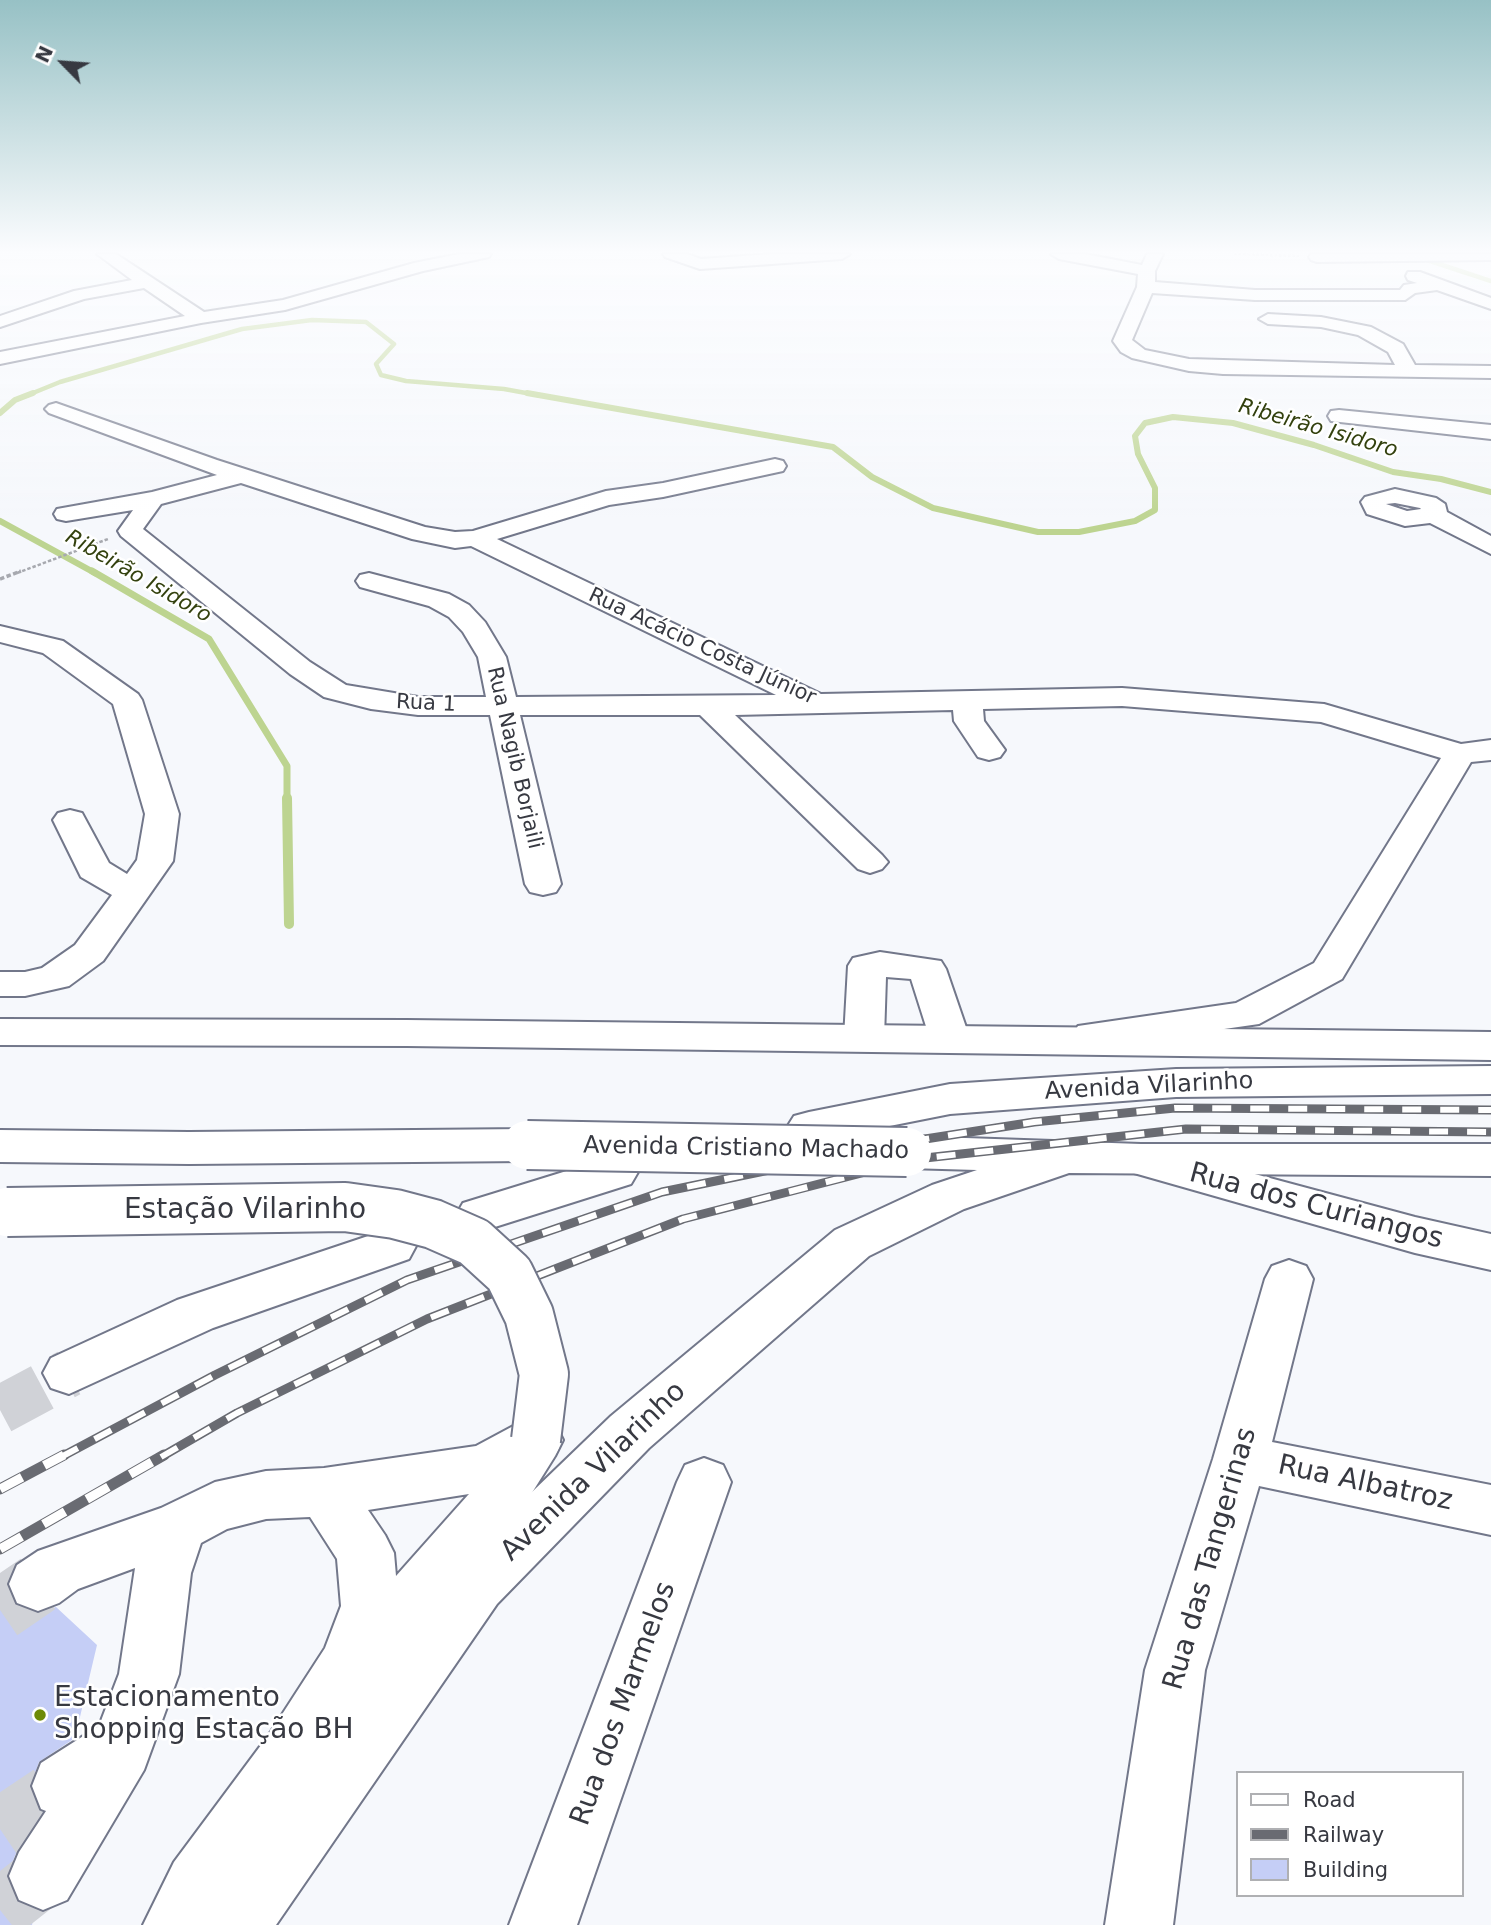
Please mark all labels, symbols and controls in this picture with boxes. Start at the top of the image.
north arrow [28,28,98,98]
text: N [31,42,57,66]
water label: Ribeirão Isidoro [1236,394,1400,464]
water label: Ribeirão Isidoro [61,525,215,629]
street label: Rua Acácio Costa Júnior [584,583,820,711]
street label: Rua Nagib Borjaili [481,664,547,852]
street label: Rua 1 [395,690,457,718]
street label: Avenida Vilarinho [1044,1067,1254,1107]
street label: Avenida Cristiano Machado [583,1132,909,1166]
street label: Rua dos Curiangos [1185,1157,1447,1257]
street label: Estação Vilarinho [124,1194,366,1228]
street label: Avenida Vilarinho [495,1375,693,1569]
street label: Rua das Tangerinas [1157,1424,1265,1694]
street label: Rua Albatroz [1275,1449,1455,1519]
street label: Rua dos Marmelos [564,1578,684,1830]
place label: Estacionamento Shopping Estação BH [54,1682,354,1748]
marker: Estacionamento Shopping Estação BH [32,1707,48,1723]
legend [1236,1771,1463,1897]
text: Road [1303,1788,1356,1812]
text: Railway [1303,1823,1384,1847]
text: Building [1303,1858,1388,1882]

